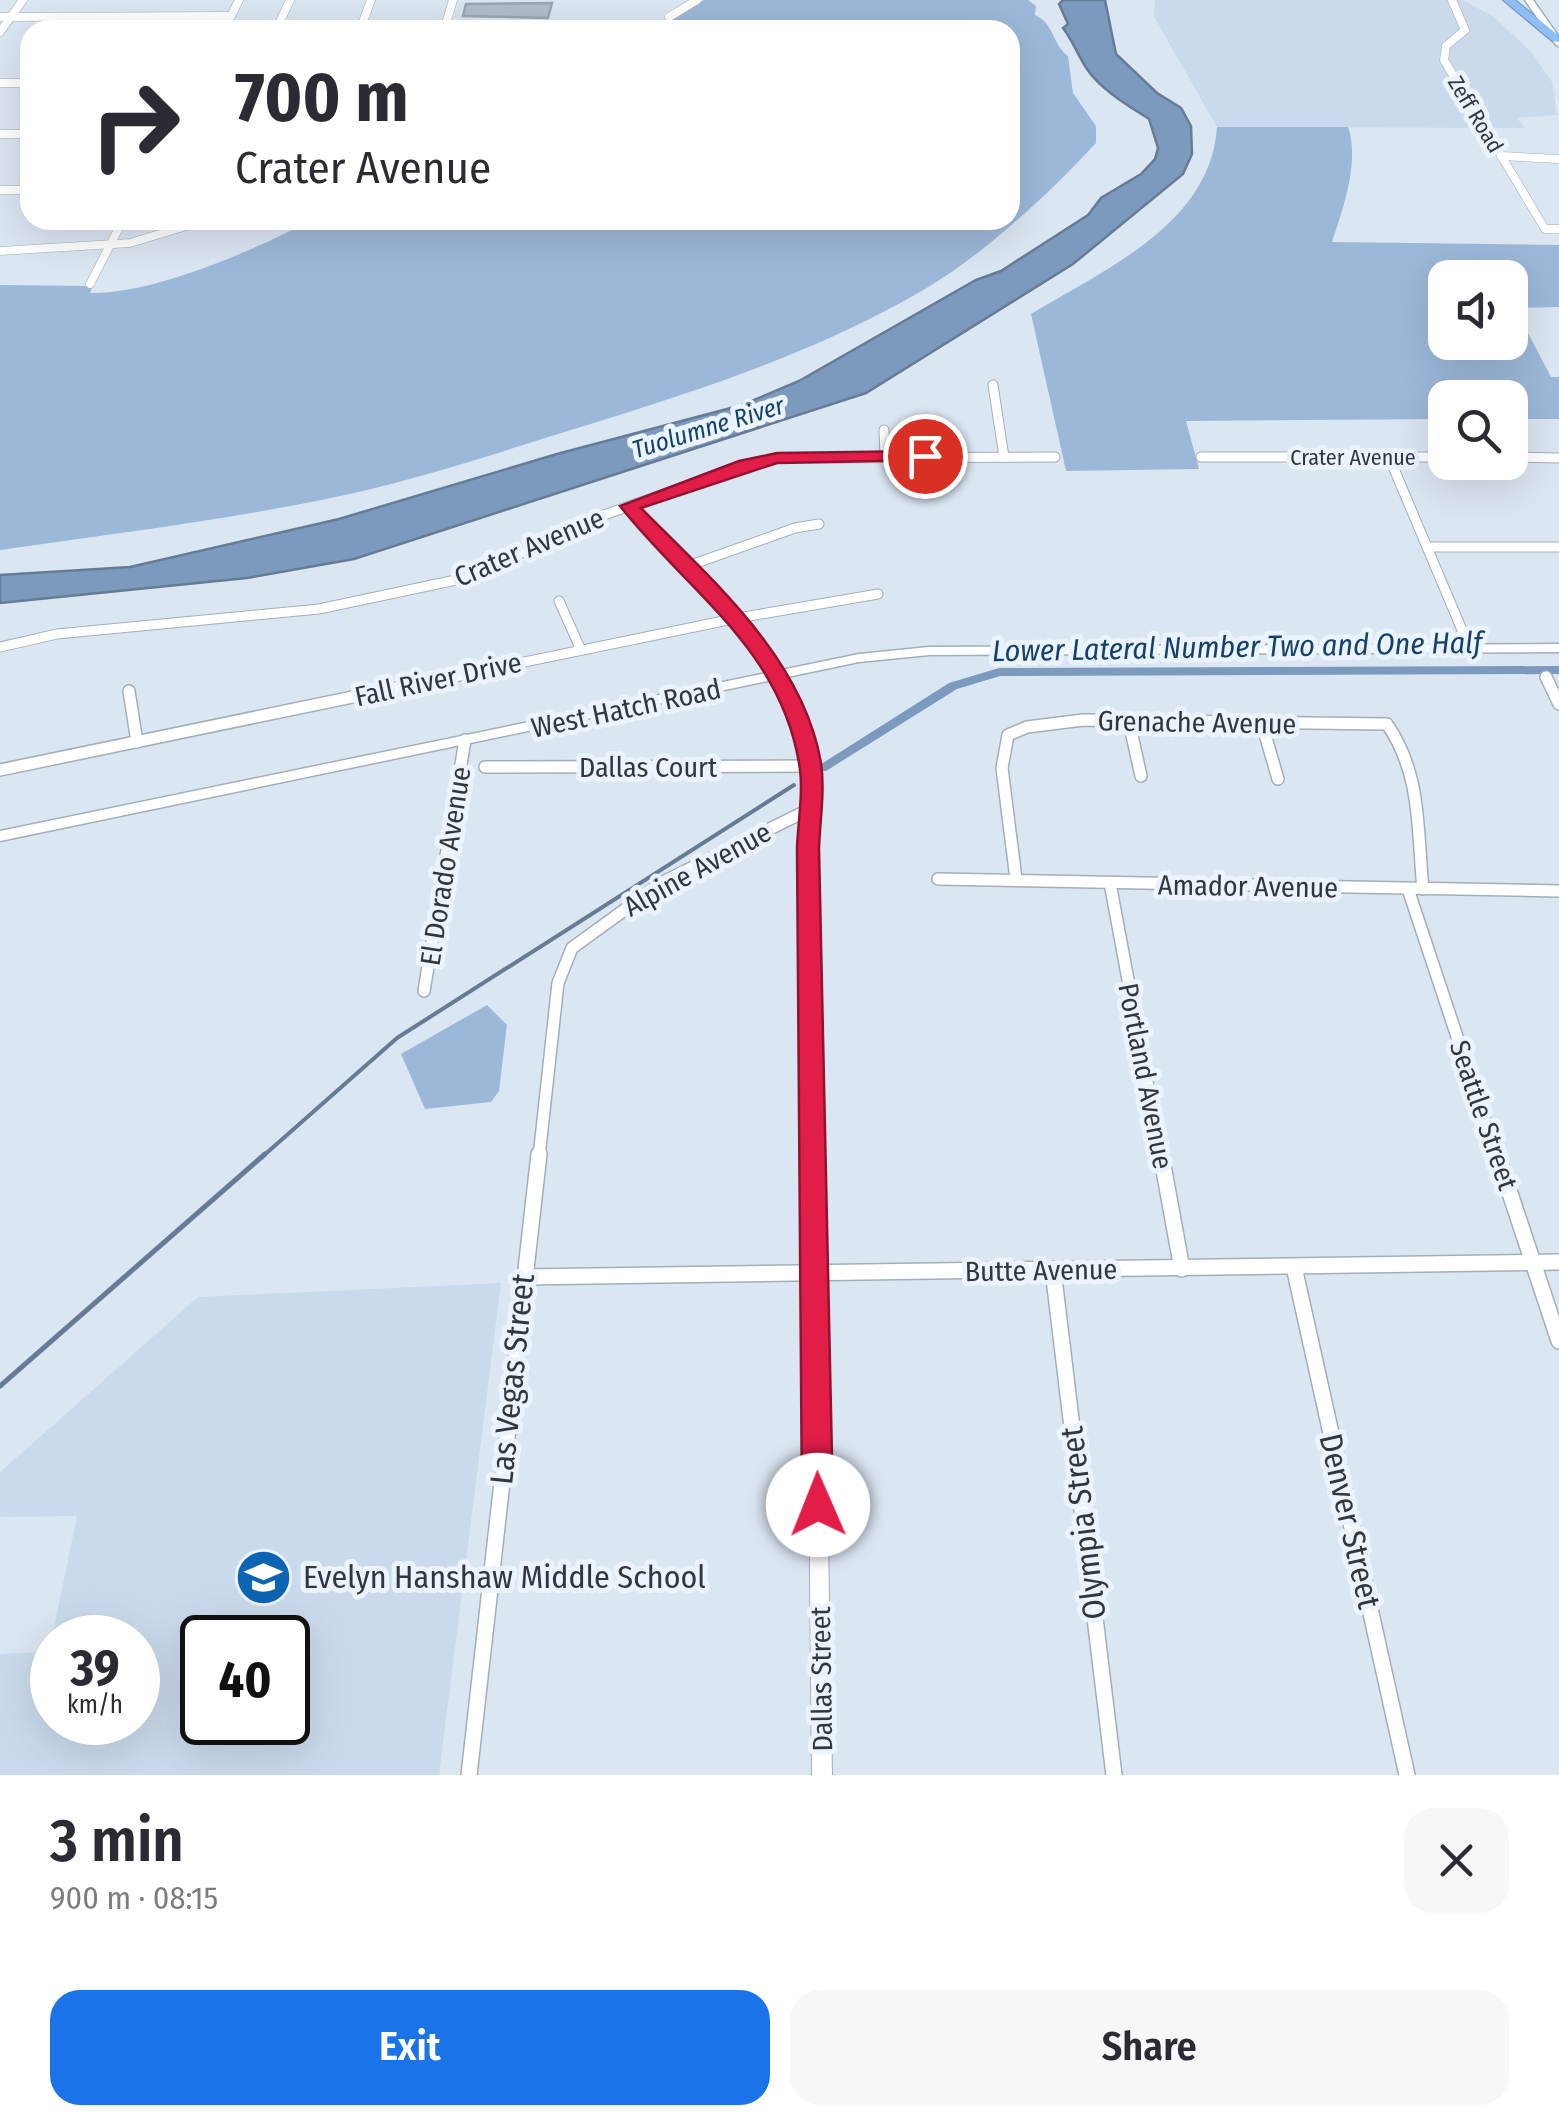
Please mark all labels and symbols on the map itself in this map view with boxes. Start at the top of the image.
street label: Zeff Road [1442,71,1509,158]
water label: Tuolumne River [629,390,789,465]
pin [883,414,968,499]
street label: Crater Avenue [1290,444,1416,471]
street label: Crater Avenue [449,501,609,594]
water label: Lower Lateral Number Two and One Half [992,625,1486,669]
street label: Fall River Drive [352,646,524,713]
street label: West Hatch Road [528,672,724,745]
street label: Grenache Avenue [1097,704,1297,741]
street label: Dallas Court [579,751,718,784]
street label: El Dorado Avenue [413,764,478,968]
street label: Alpine Avenue [618,815,777,923]
street label: Amador Avenue [1158,868,1338,905]
street label: Portland Avenue [1111,980,1180,1172]
street label: Seattle Street [1443,1036,1525,1195]
street label: Butte Avenue [965,1253,1117,1288]
street label: Las Vegas Street [482,1271,542,1486]
street label: Olympia Street [1052,1424,1114,1622]
street label: Denver Street [1311,1430,1389,1613]
position arrow [766,1453,870,1557]
school or university icon: Evelyn Hanshaw Middle School [234,1547,294,1607]
place label: Evelyn Hanshaw Middle School [303,1558,706,1596]
street label: Dallas Street [804,1605,839,1752]
speed limit sign: 40 [180,1615,310,1745]

